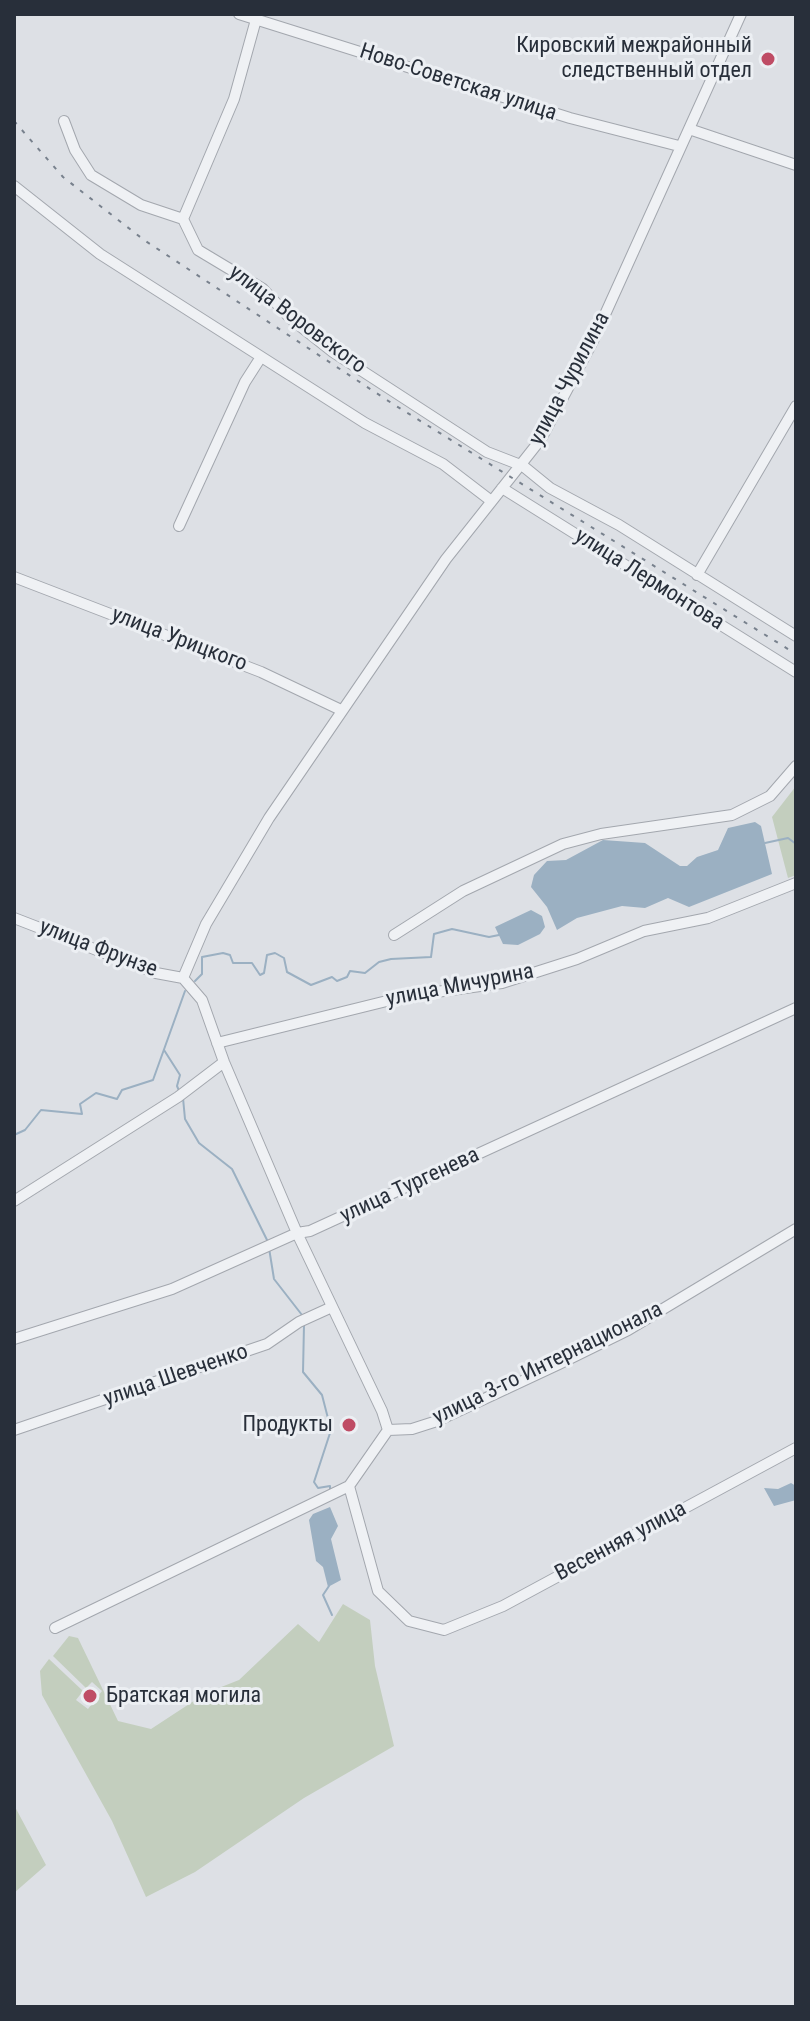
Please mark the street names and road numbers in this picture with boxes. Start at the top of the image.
street label: Ново-Советская улица [356,39,560,127]
street label: улица Воровского [223,260,371,380]
street label: улица Чурилина [524,308,616,450]
street label: улица Лермонтова [569,523,729,637]
street label: улица Урицкого [107,602,251,678]
street label: улица Фрунзе [35,914,161,984]
street label: улица Мичурина [384,959,536,1013]
street label: улица Тургенева [336,1142,484,1230]
street label: улица 3-го Интернационала [429,1297,667,1431]
street label: улица Шевченко [100,1339,252,1413]
street label: Весенняя улица [551,1496,691,1588]

